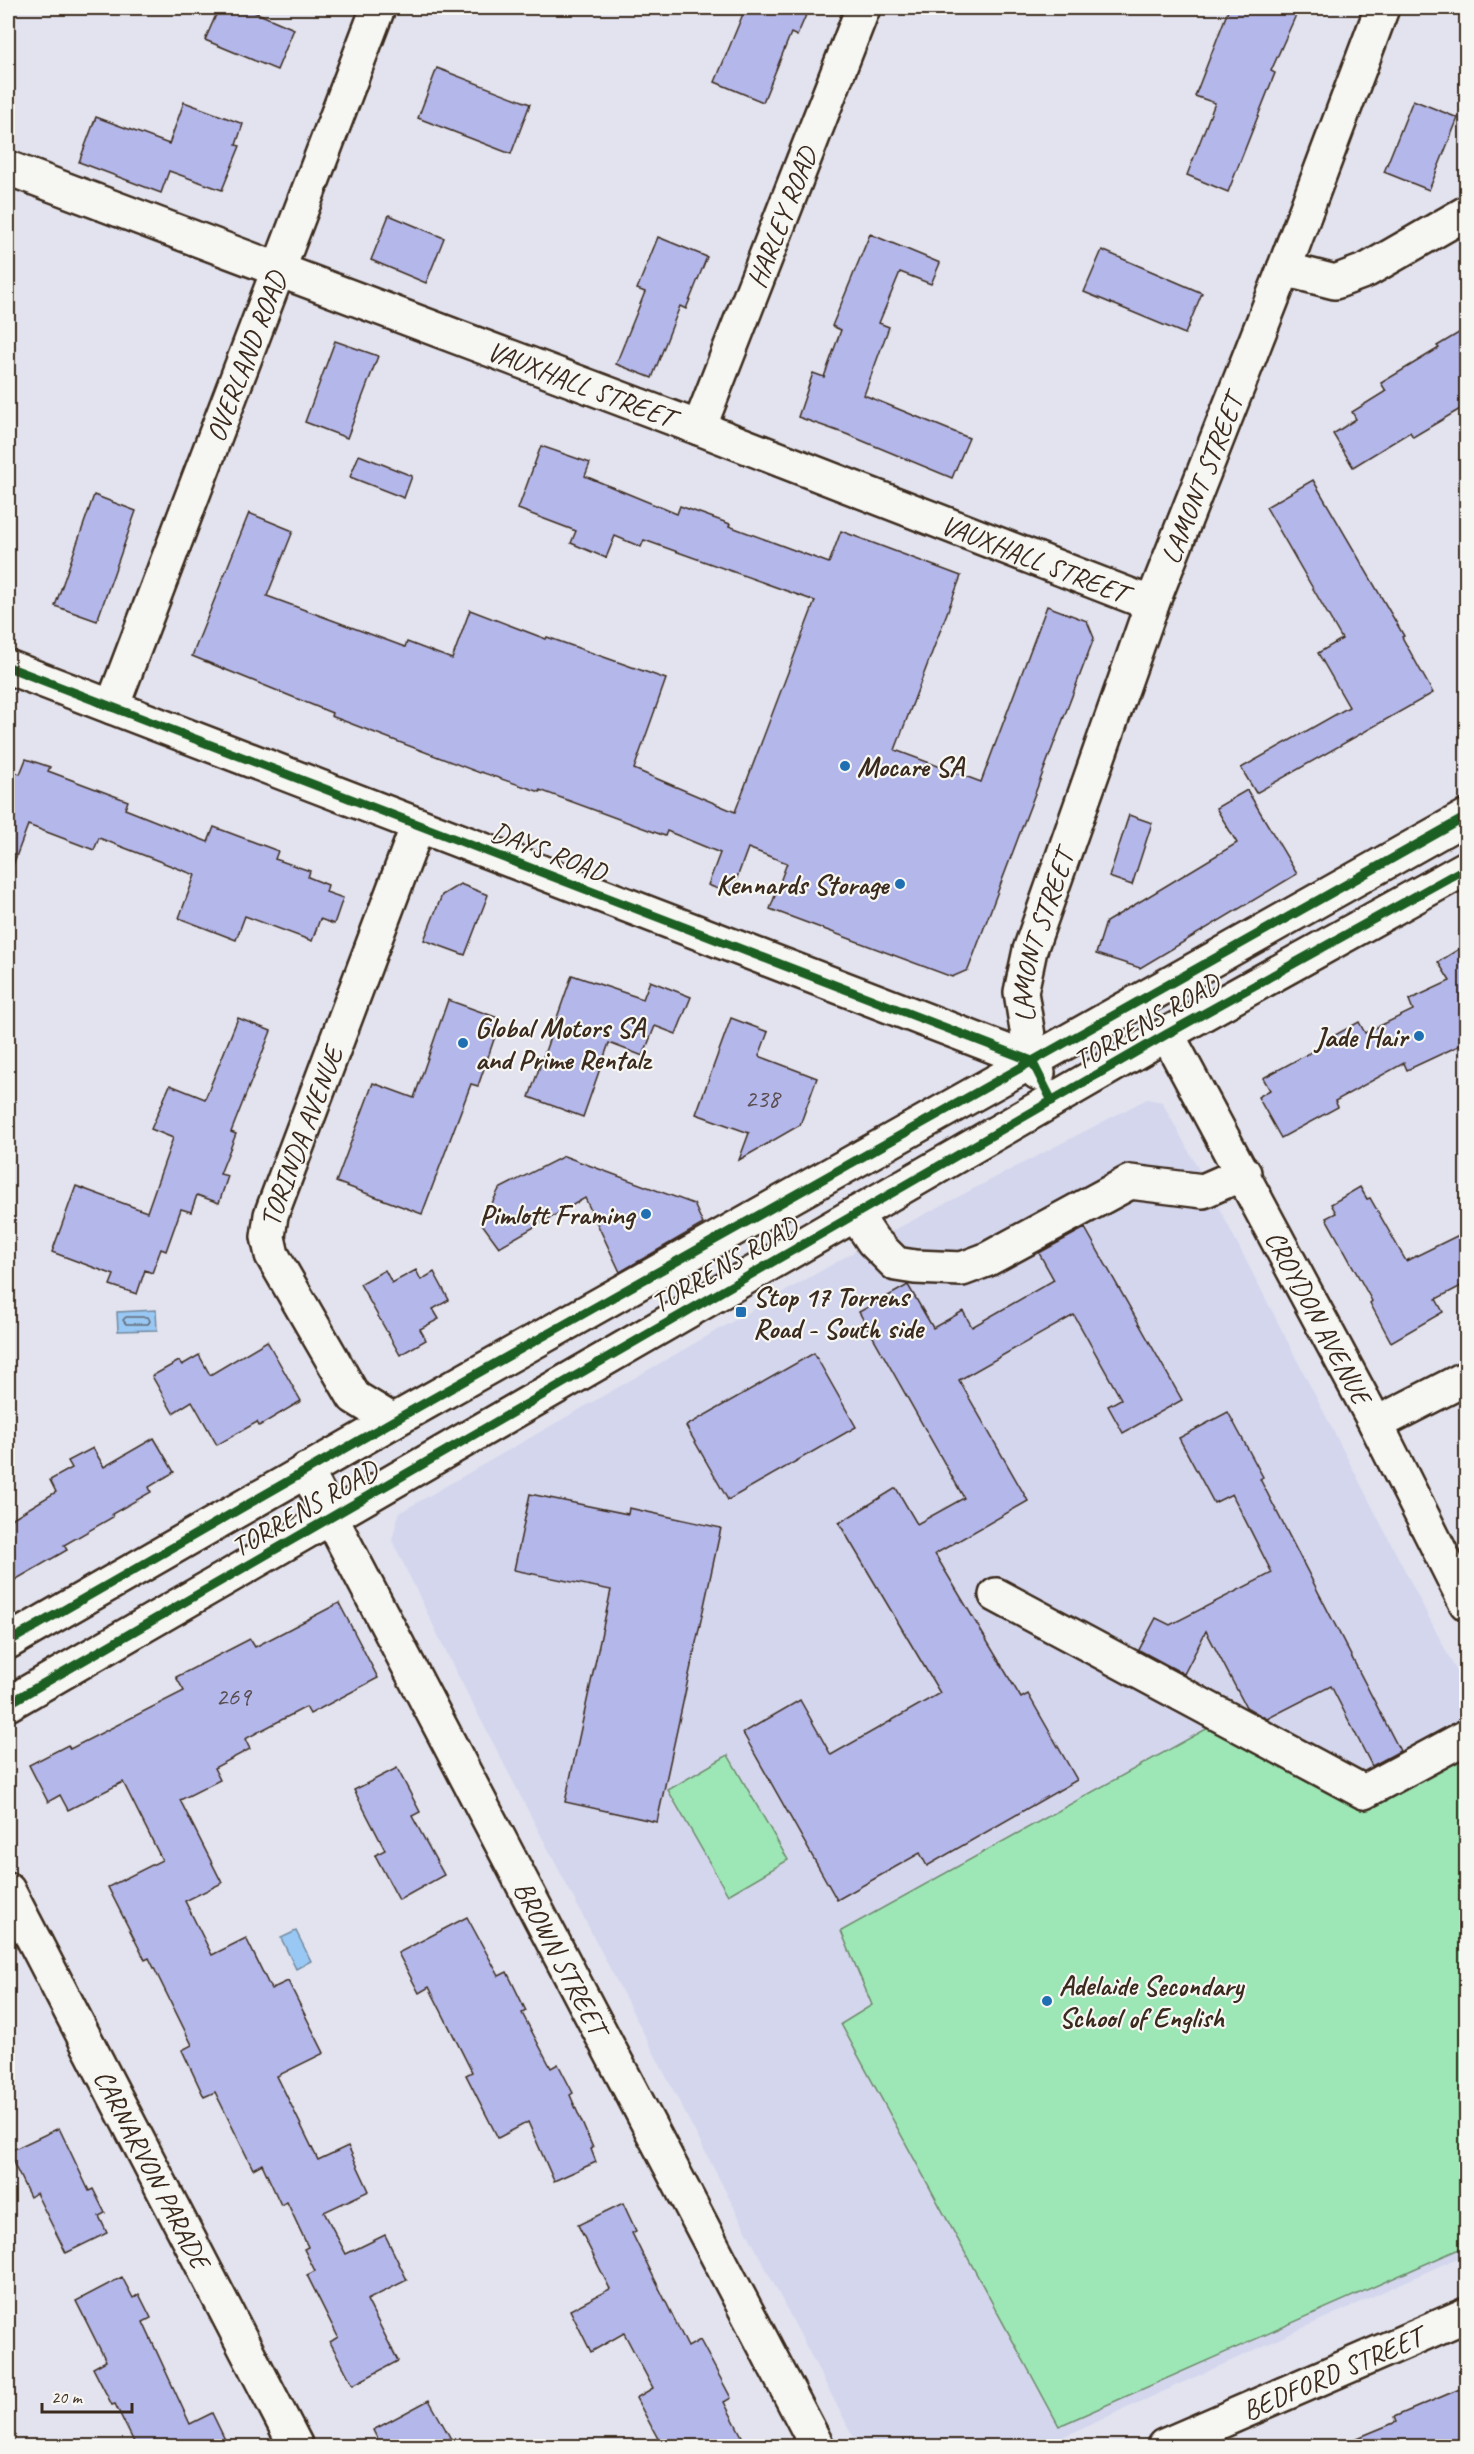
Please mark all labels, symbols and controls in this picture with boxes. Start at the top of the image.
street label: HARLEY ROAD [739,140,826,293]
street label: OVERLAND ROAD [198,264,295,446]
street label: VAUXHALL STREET [482,333,686,438]
street label: LAMONT STREET [1153,383,1253,569]
street label: VAUXHALL STREET [936,507,1139,613]
place label: Mocare SA [857,749,965,784]
marker: Mocare SA [838,759,852,773]
street label: DAYS ROAD [486,814,613,890]
street label: LAMONT STREET [1003,839,1084,1025]
place label: Kennards Storage [716,867,891,902]
marker: Kennards Storage [893,877,907,891]
street label: TORRENS ROAD [1067,964,1228,1077]
place label: Global Motors SA and Prime Rentalz [475,1010,653,1077]
place label: Jade Hair [1313,1019,1410,1054]
marker: Jade Hair [1412,1029,1426,1043]
marker: Global Motors SA and Prime Rentalz [456,1036,470,1050]
street label: TORINDA AVENUE [253,1039,352,1229]
house number: 238 [744,1082,782,1115]
place label: Pimlott Framing [479,1197,637,1232]
marker: Pimlott Framing [639,1207,653,1221]
street label: TORRENS ROAD [645,1207,806,1320]
street label: CROYDON AVENUE [1257,1224,1381,1413]
place label: Stop 17 Torrens Road - South side [753,1279,925,1346]
marker: Stop 17 Torrens Road - South side [734,1305,748,1319]
street label: TORRENS ROAD [225,1451,386,1564]
house number: 269 [215,1680,253,1713]
street label: BROWN STREET [506,1875,618,2046]
place label: Adelaide Secondary School of English [1059,1968,1245,2035]
marker: Adelaide Secondary School of English [1040,1994,1054,2008]
street label: CARNARVON PARADE [86,2064,220,2278]
street label: BEDFORD STREET [1237,2316,1434,2428]
scale bar [42,2376,132,2414]
text: 20 m [51,2386,84,2408]

